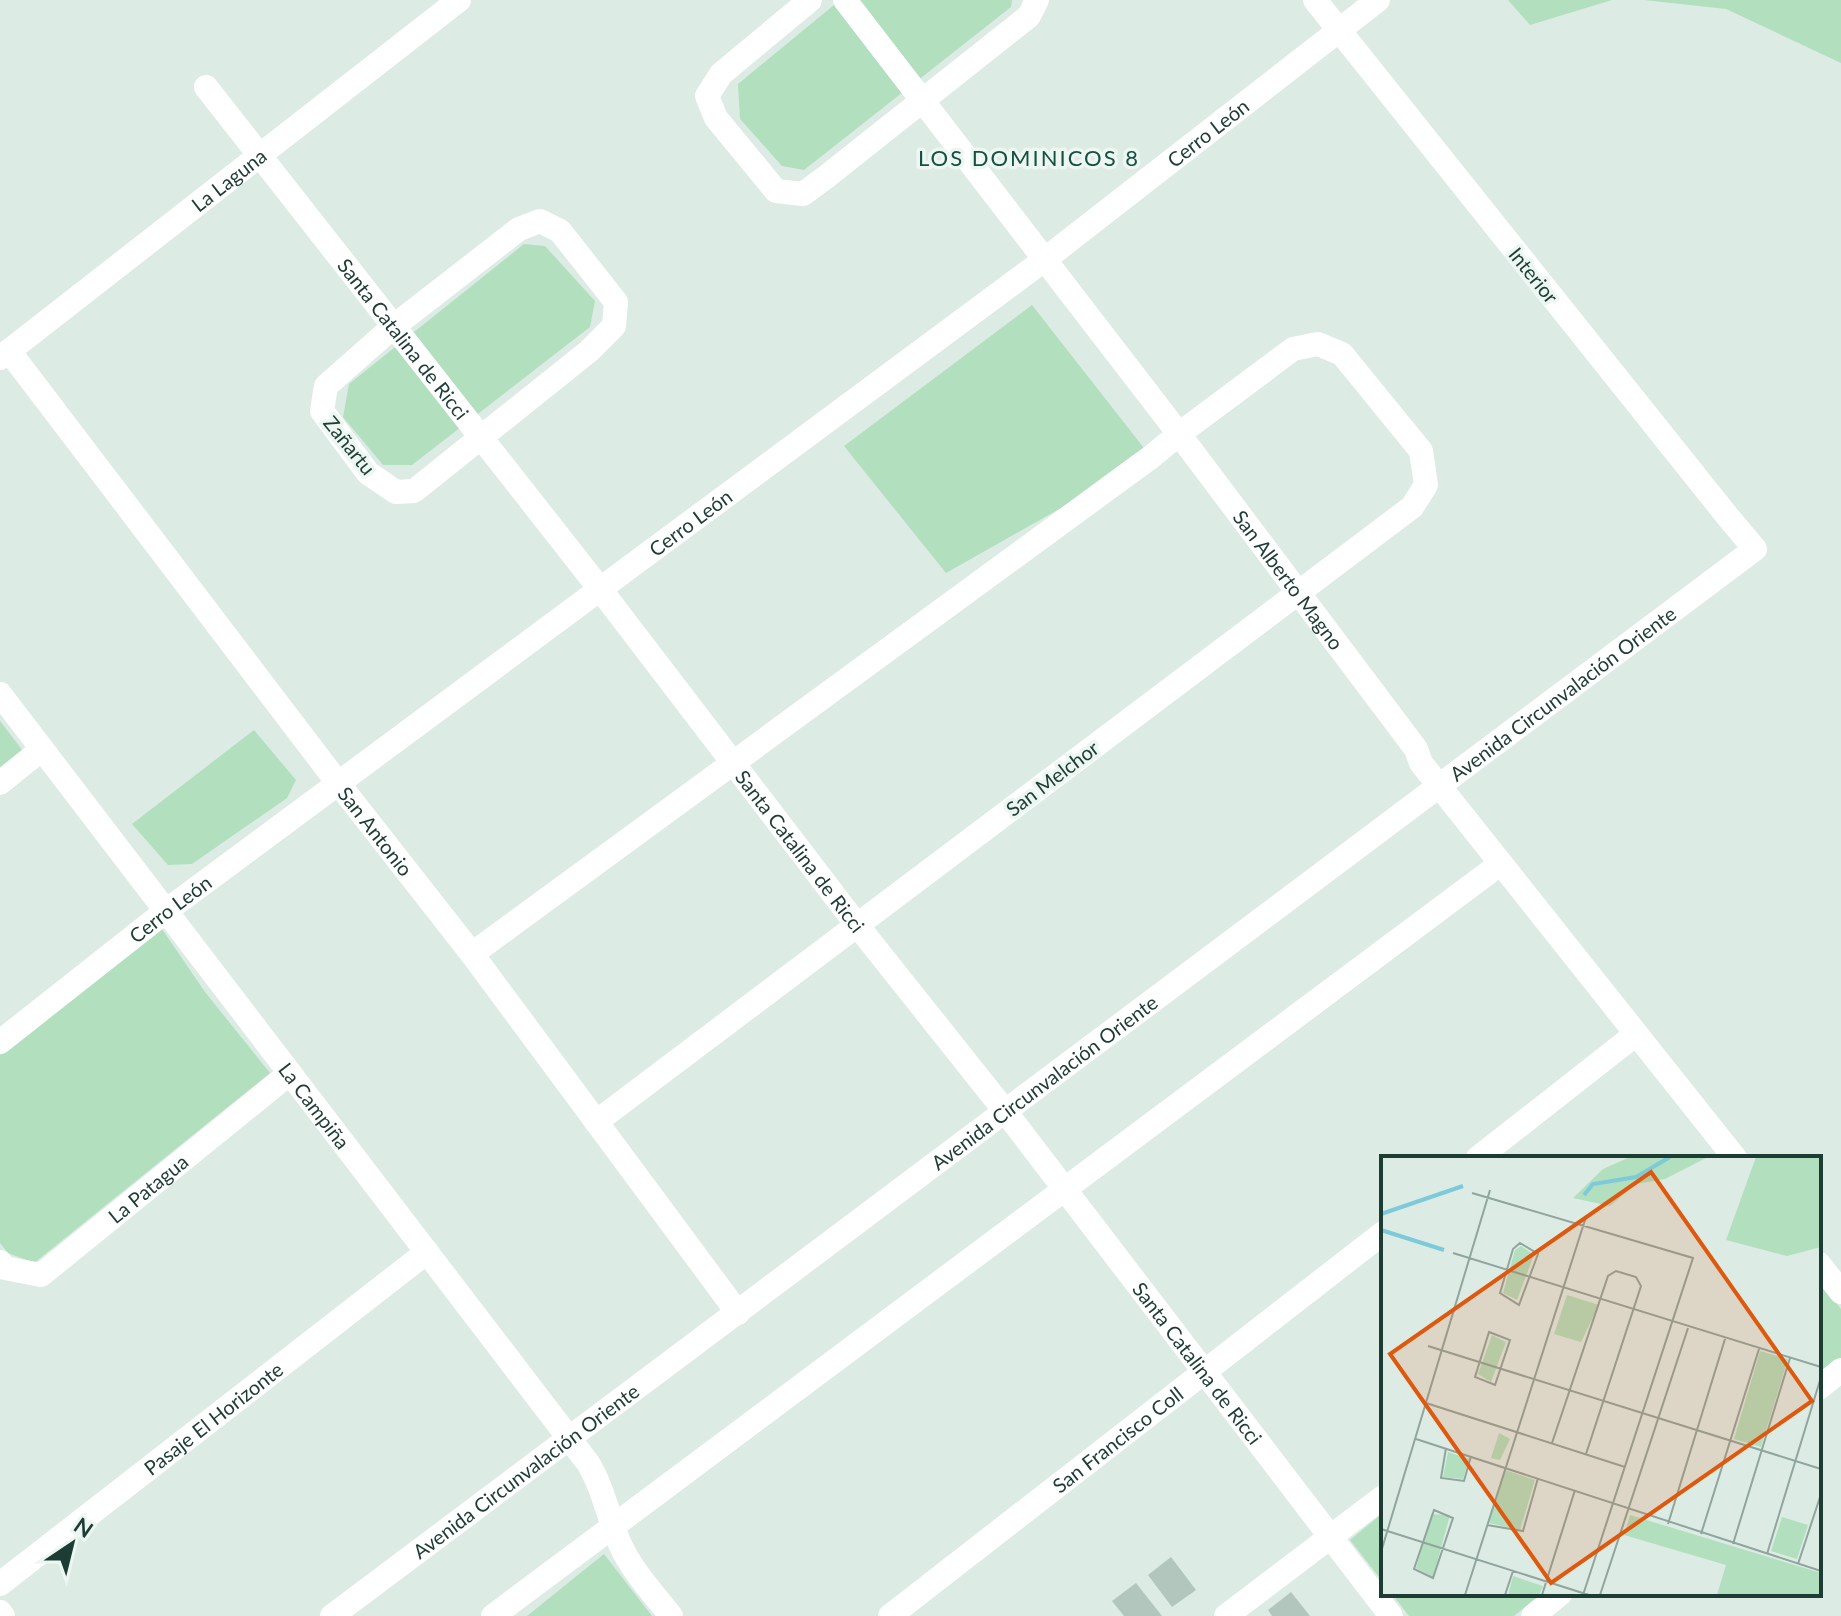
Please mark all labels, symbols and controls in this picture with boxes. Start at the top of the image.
street label: Cerro León [1162,93,1253,172]
street label: La Laguna [186,143,271,216]
district label: LOS DOMINICOS 8 [918,144,1140,171]
street label: Interior [1504,242,1564,308]
street label: Santa Catalina de Ricci [333,253,474,424]
street label: Zañartu [319,411,381,479]
street label: Cerro León [644,484,736,561]
street label: San Alberto Magno [1228,505,1349,654]
street label: Avenida Circunvalación Oriente [1445,601,1680,786]
street label: San Melchor [1001,735,1104,821]
street label: Santa Catalina de Ricci [731,765,870,937]
street label: San Antonio [333,782,418,880]
street label: Cerro León [124,870,216,948]
street label: Avenida Circunvalación Oriente [926,990,1162,1175]
street label: La Campiña [274,1058,355,1153]
street label: La Patagua [103,1149,192,1228]
inset map [1381,1156,1821,1596]
street label: Santa Catalina de Ricci [1128,1277,1267,1449]
street label: Pasaje El Horizonte [139,1357,287,1480]
street label: Avenida Circunvalación Oriente [408,1378,643,1563]
street label: San Francisco Coll [1047,1381,1187,1497]
north arrow [32,1504,112,1584]
text: N [69,1511,98,1543]

